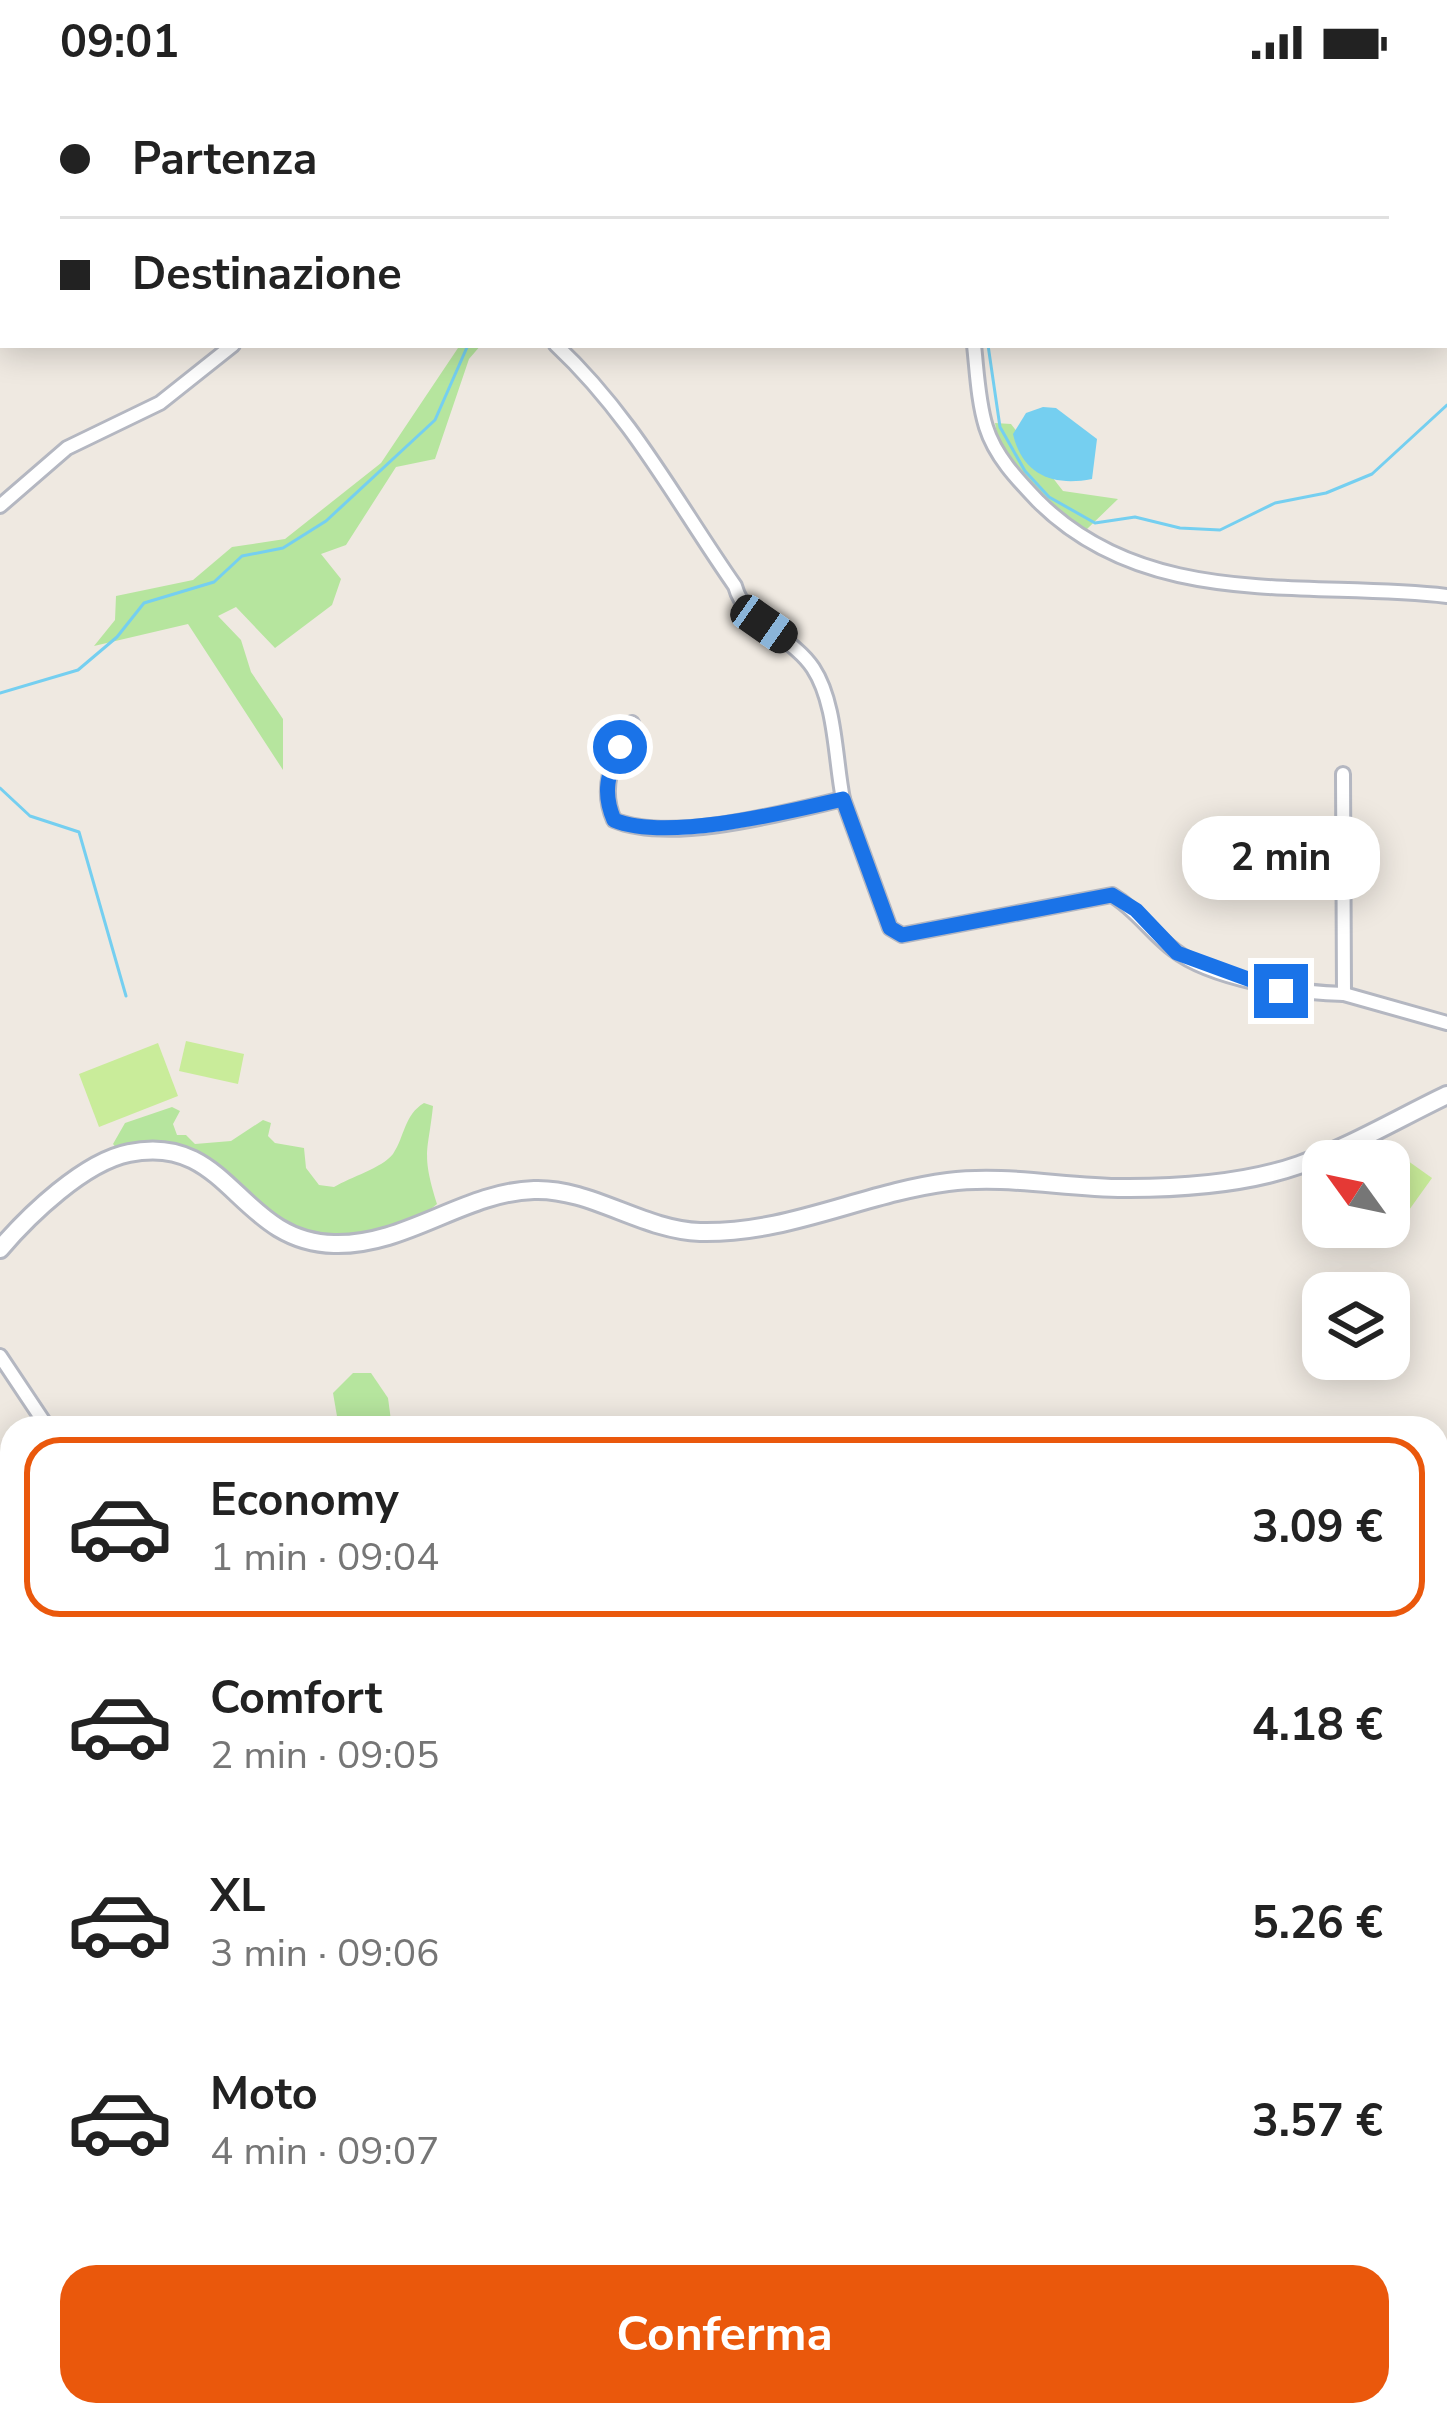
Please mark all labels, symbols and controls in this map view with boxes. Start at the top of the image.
text: 09:01 [60,12,179,73]
text: Partenza [132,129,317,190]
text: Destinazione [132,244,402,305]
car [724,589,804,659]
route start [593,720,647,774]
callout: 2 min [1182,817,1380,901]
text: 2 min [1231,831,1331,884]
route end [1254,964,1308,1018]
north arrow [1302,1140,1410,1248]
map controls [1302,1140,1410,1380]
button: layers [1302,1272,1410,1380]
text: Economy [210,1470,399,1531]
icon: car [66,1473,174,1581]
text: 3.09 € [1252,1497,1383,1558]
text: 1 min · 09:04 [210,1531,439,1584]
text: Comfort [210,1668,382,1729]
icon: car [66,1671,174,1779]
text: 4.18 € [1252,1695,1383,1756]
text: 2 min · 09:05 [210,1729,439,1782]
text: XL [210,1866,266,1927]
icon: car [66,1869,174,1977]
text: 5.26 € [1252,1893,1383,1954]
text: 3 min · 09:06 [210,1927,439,1980]
text: Moto [210,2064,318,2125]
icon: car [66,2067,174,2175]
text: 3.57 € [1252,2091,1383,2152]
text: 4 min · 09:07 [210,2125,439,2178]
button: Conferma [60,2265,1389,2403]

